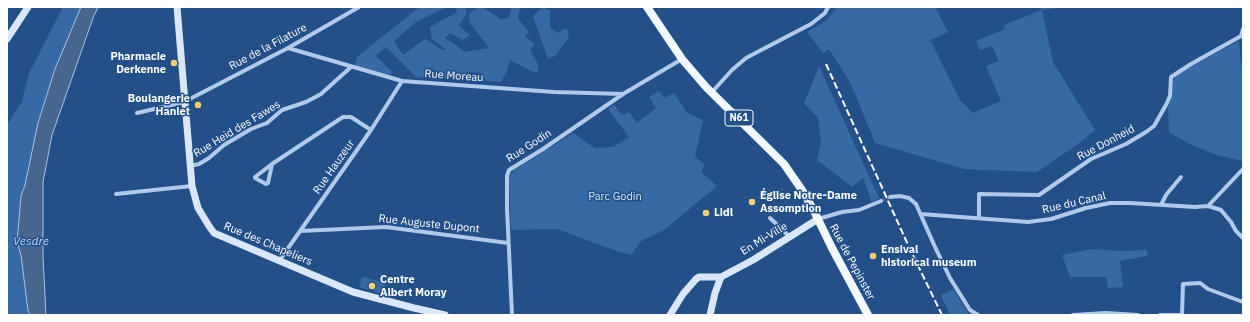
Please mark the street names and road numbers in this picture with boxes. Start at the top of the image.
street label: Rue de la Filature [227,21,309,73]
street label: Rue Moreau [424,67,484,85]
street label: Rue Heid des Fawes [191,98,283,160]
road number: N61 [725,110,753,126]
street label: Rue Donheid [1075,122,1137,164]
street label: Rue Godin [504,127,554,165]
street label: Rue Hauzeur [310,137,358,197]
street label: Rue du Canal [1041,189,1107,217]
street label: Rue Auguste Dupont [378,212,480,236]
street label: Rue des Chapeliers [222,219,314,269]
street label: En Mi-Ville [738,220,790,258]
street label: Rue de Pepinster [826,222,878,302]

